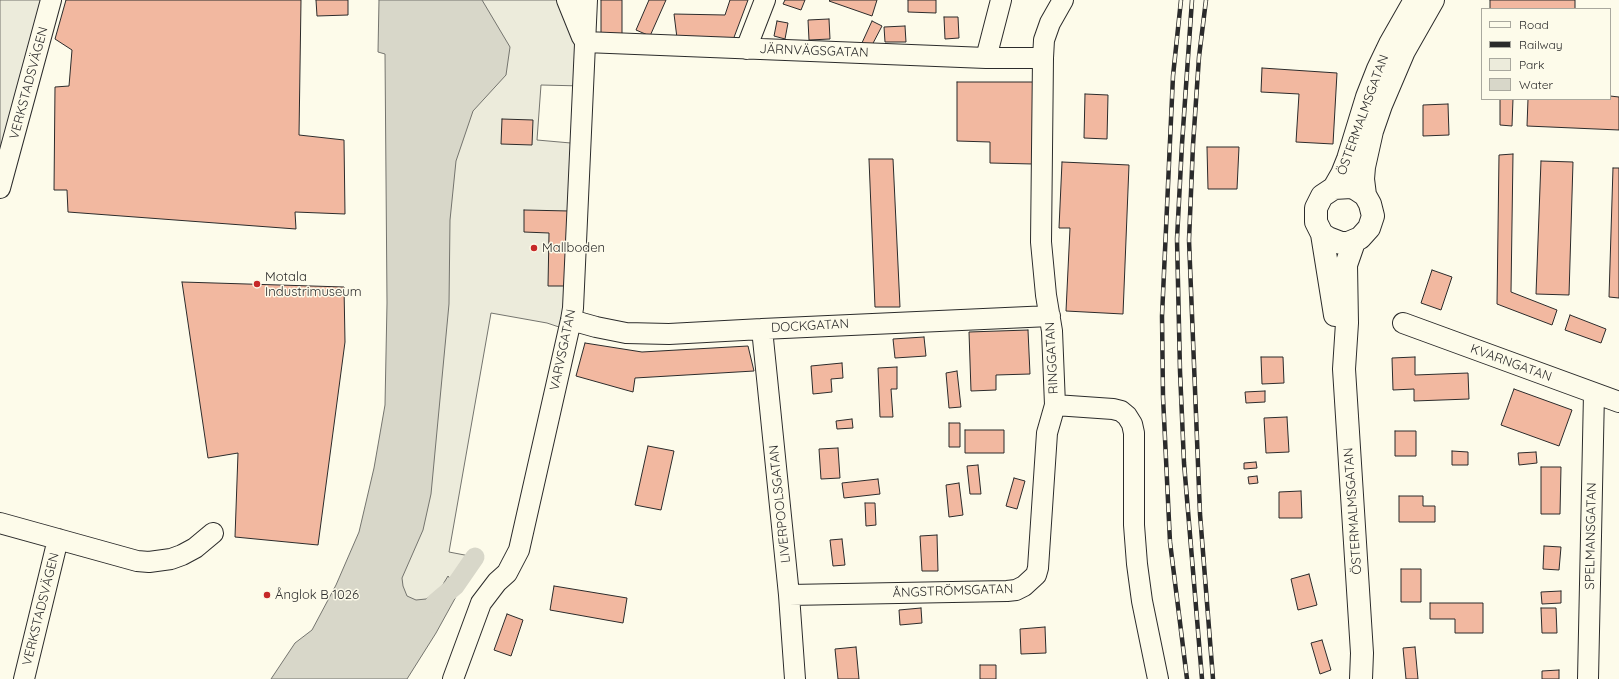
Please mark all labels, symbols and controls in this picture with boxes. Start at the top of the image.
legend [1481,8,1611,100]
text: Road [1519,17,1549,32]
street label: VERKSTADSVÄGEN [6,25,52,141]
text: Railway [1519,37,1563,52]
street label: JÄRNVÄGSGATAN [759,41,869,61]
street label: ÖSTERMALMSGATAN [1334,53,1392,177]
text: Park [1519,57,1544,72]
text: Water [1519,77,1553,92]
place label: Mallboden [542,240,605,256]
marker: Mallboden [529,243,539,253]
place label: Motala Industrimuseum [265,269,361,300]
marker: Motala Industrimuseum [252,279,262,289]
street label: VARVSGATAN [547,308,579,392]
street label: DOCKGATAN [771,316,849,336]
street label: RINGGATAN [1042,321,1062,395]
street label: KVARNGATAN [1468,341,1554,385]
street label: LIVERPOOLSGATAN [766,444,794,564]
street label: ÖSTERMALMSGATAN [1341,447,1365,575]
street label: SPELMANSGATAN [1582,482,1600,590]
street label: VERKSTADSVÄGEN [19,551,63,667]
street label: ÅNGSTRÖMSGATAN [892,581,1014,601]
place label: Ånglok B 1026 [275,587,359,603]
marker: Ånglok B 1026 [262,590,272,600]

